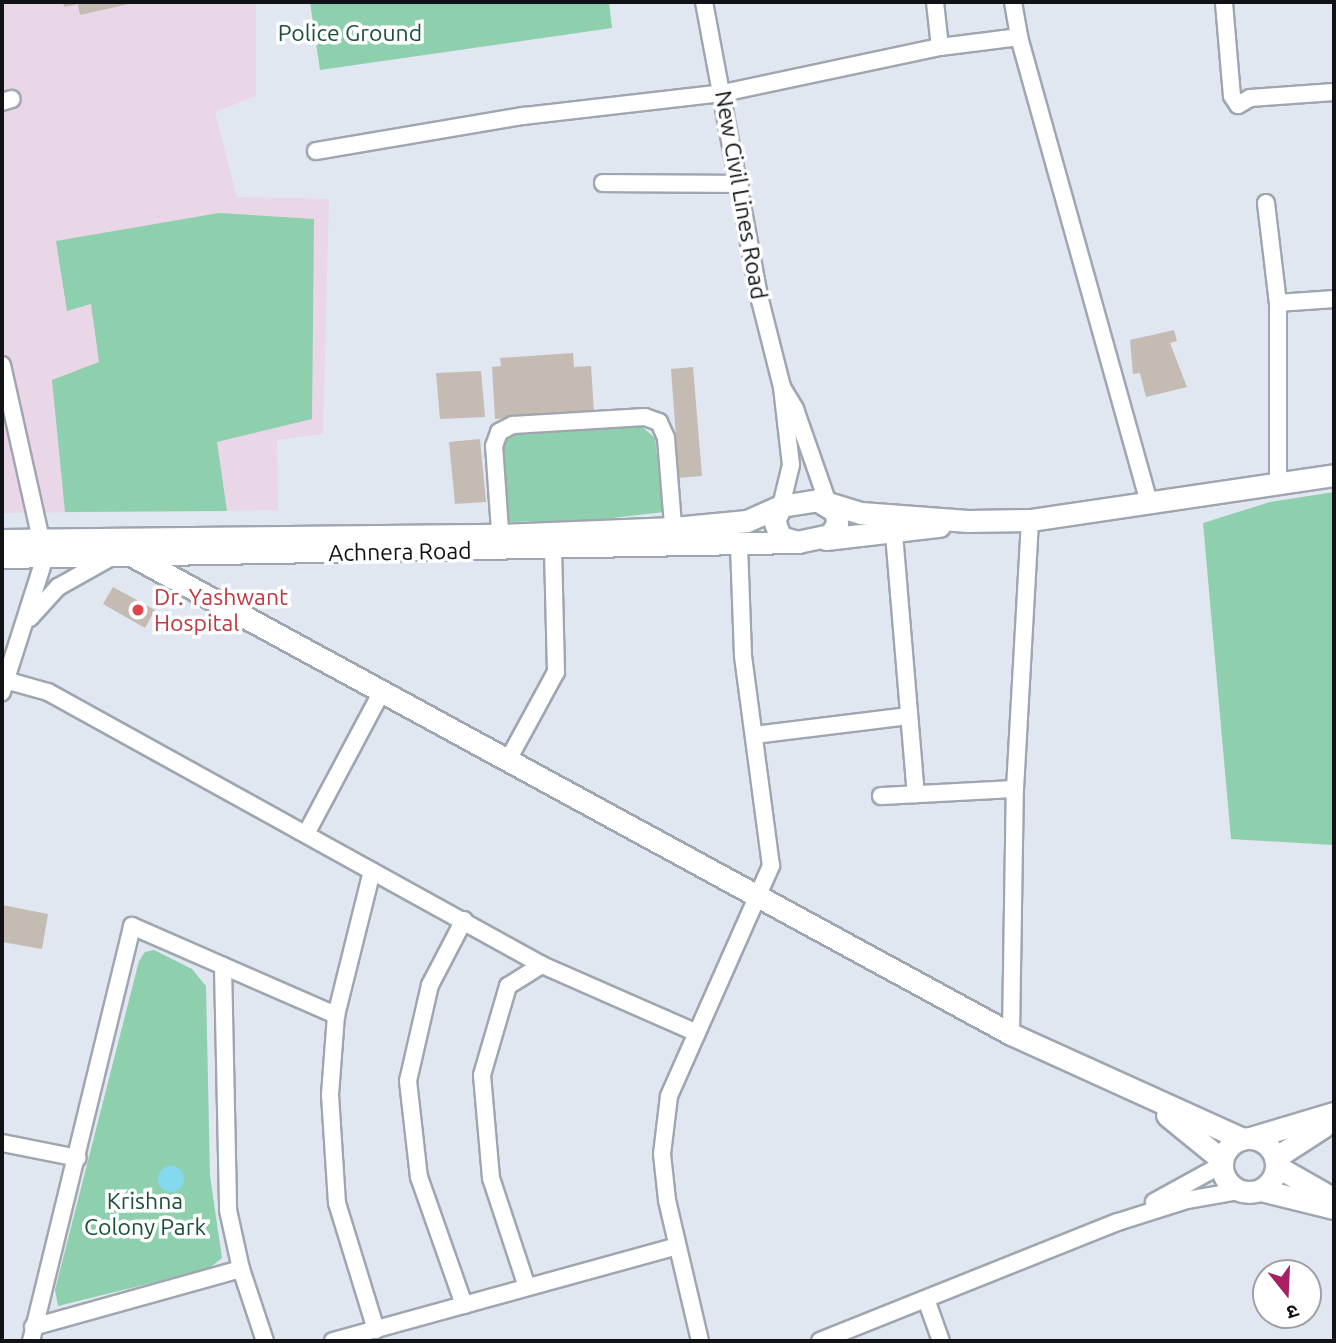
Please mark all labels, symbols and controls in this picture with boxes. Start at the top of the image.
park label: Police Ground [278,19,422,47]
street label: New Civil Lines Road [709,89,773,301]
street label: Achnera Road [328,537,472,567]
place label: Dr. Yashwant Hospital [154,583,288,637]
marker: Dr. Yashwant Hospital [128,600,148,620]
park label: Krishna Colony Park [84,1187,206,1241]
north arrow [1252,1259,1322,1329]
text: उ [1284,1300,1302,1324]

